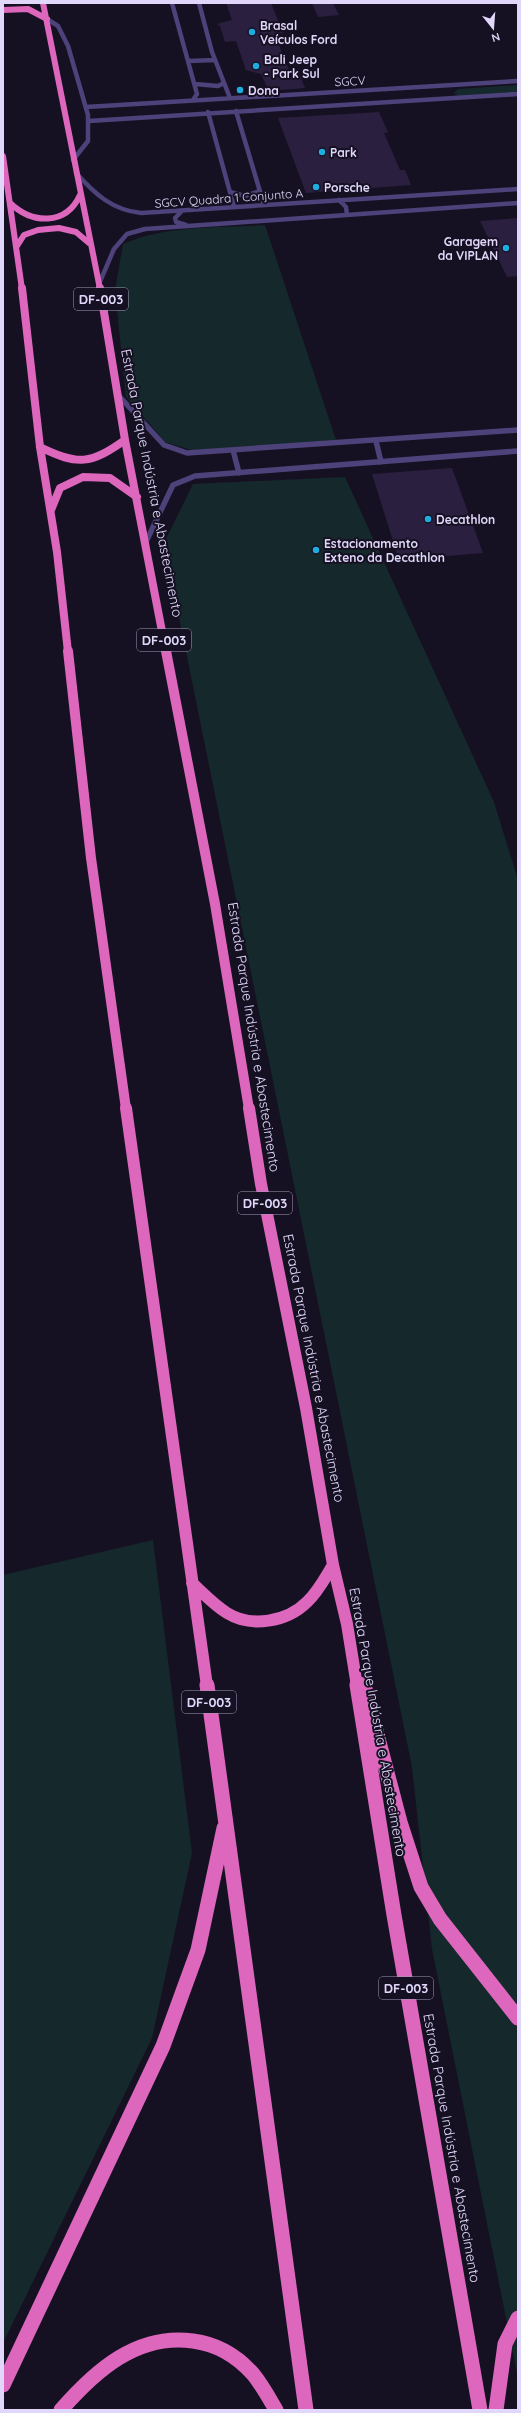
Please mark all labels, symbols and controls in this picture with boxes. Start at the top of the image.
north arrow [473,8,513,48]
place label: Brasal Veículos Ford [260,18,337,47]
marker: Brasal Veículos Ford [247,27,257,37]
text: N [490,30,502,45]
place label: Bali Jeep - Park Sul [264,52,320,81]
marker: Bali Jeep - Park Sul [251,61,261,71]
street label: SGCV [334,73,366,89]
place label: Dona [248,83,279,98]
marker: Dona [235,85,245,95]
place label: Park [330,145,357,160]
marker: Park [317,147,327,157]
place label: Porsche [324,180,370,195]
marker: Porsche [311,182,321,192]
street label: SGCV Quadra 1 Conjunto A [154,185,304,211]
place label: Garagem da VIPLAN [438,234,498,263]
marker: Garagem da VIPLAN [501,243,511,253]
road number: DF-003 [74,288,128,310]
street label: Estrada Parque Indústria e Abastecimento [117,347,187,619]
place label: Decathlon [436,512,495,527]
marker: Decathlon [423,514,433,524]
place label: Estacionamento Exteno da Decathlon [324,536,445,565]
marker: Estacionamento Exteno da Decathlon [311,545,321,555]
road number: DF-003 [137,629,191,651]
street label: Estrada Parque Indústria e Abastecimento [224,901,284,1173]
road number: DF-003 [238,1192,292,1214]
street label: Estrada Parque Indústria e Abastecimento [279,1232,349,1504]
street label: Estrada Parque Indústria e Abastecimento [345,1586,411,1858]
road number: DF-003 [182,1691,236,1713]
road number: DF-003 [379,1977,433,1999]
street label: Estrada Parque Indústria e Abastecimento [419,2012,485,2284]

